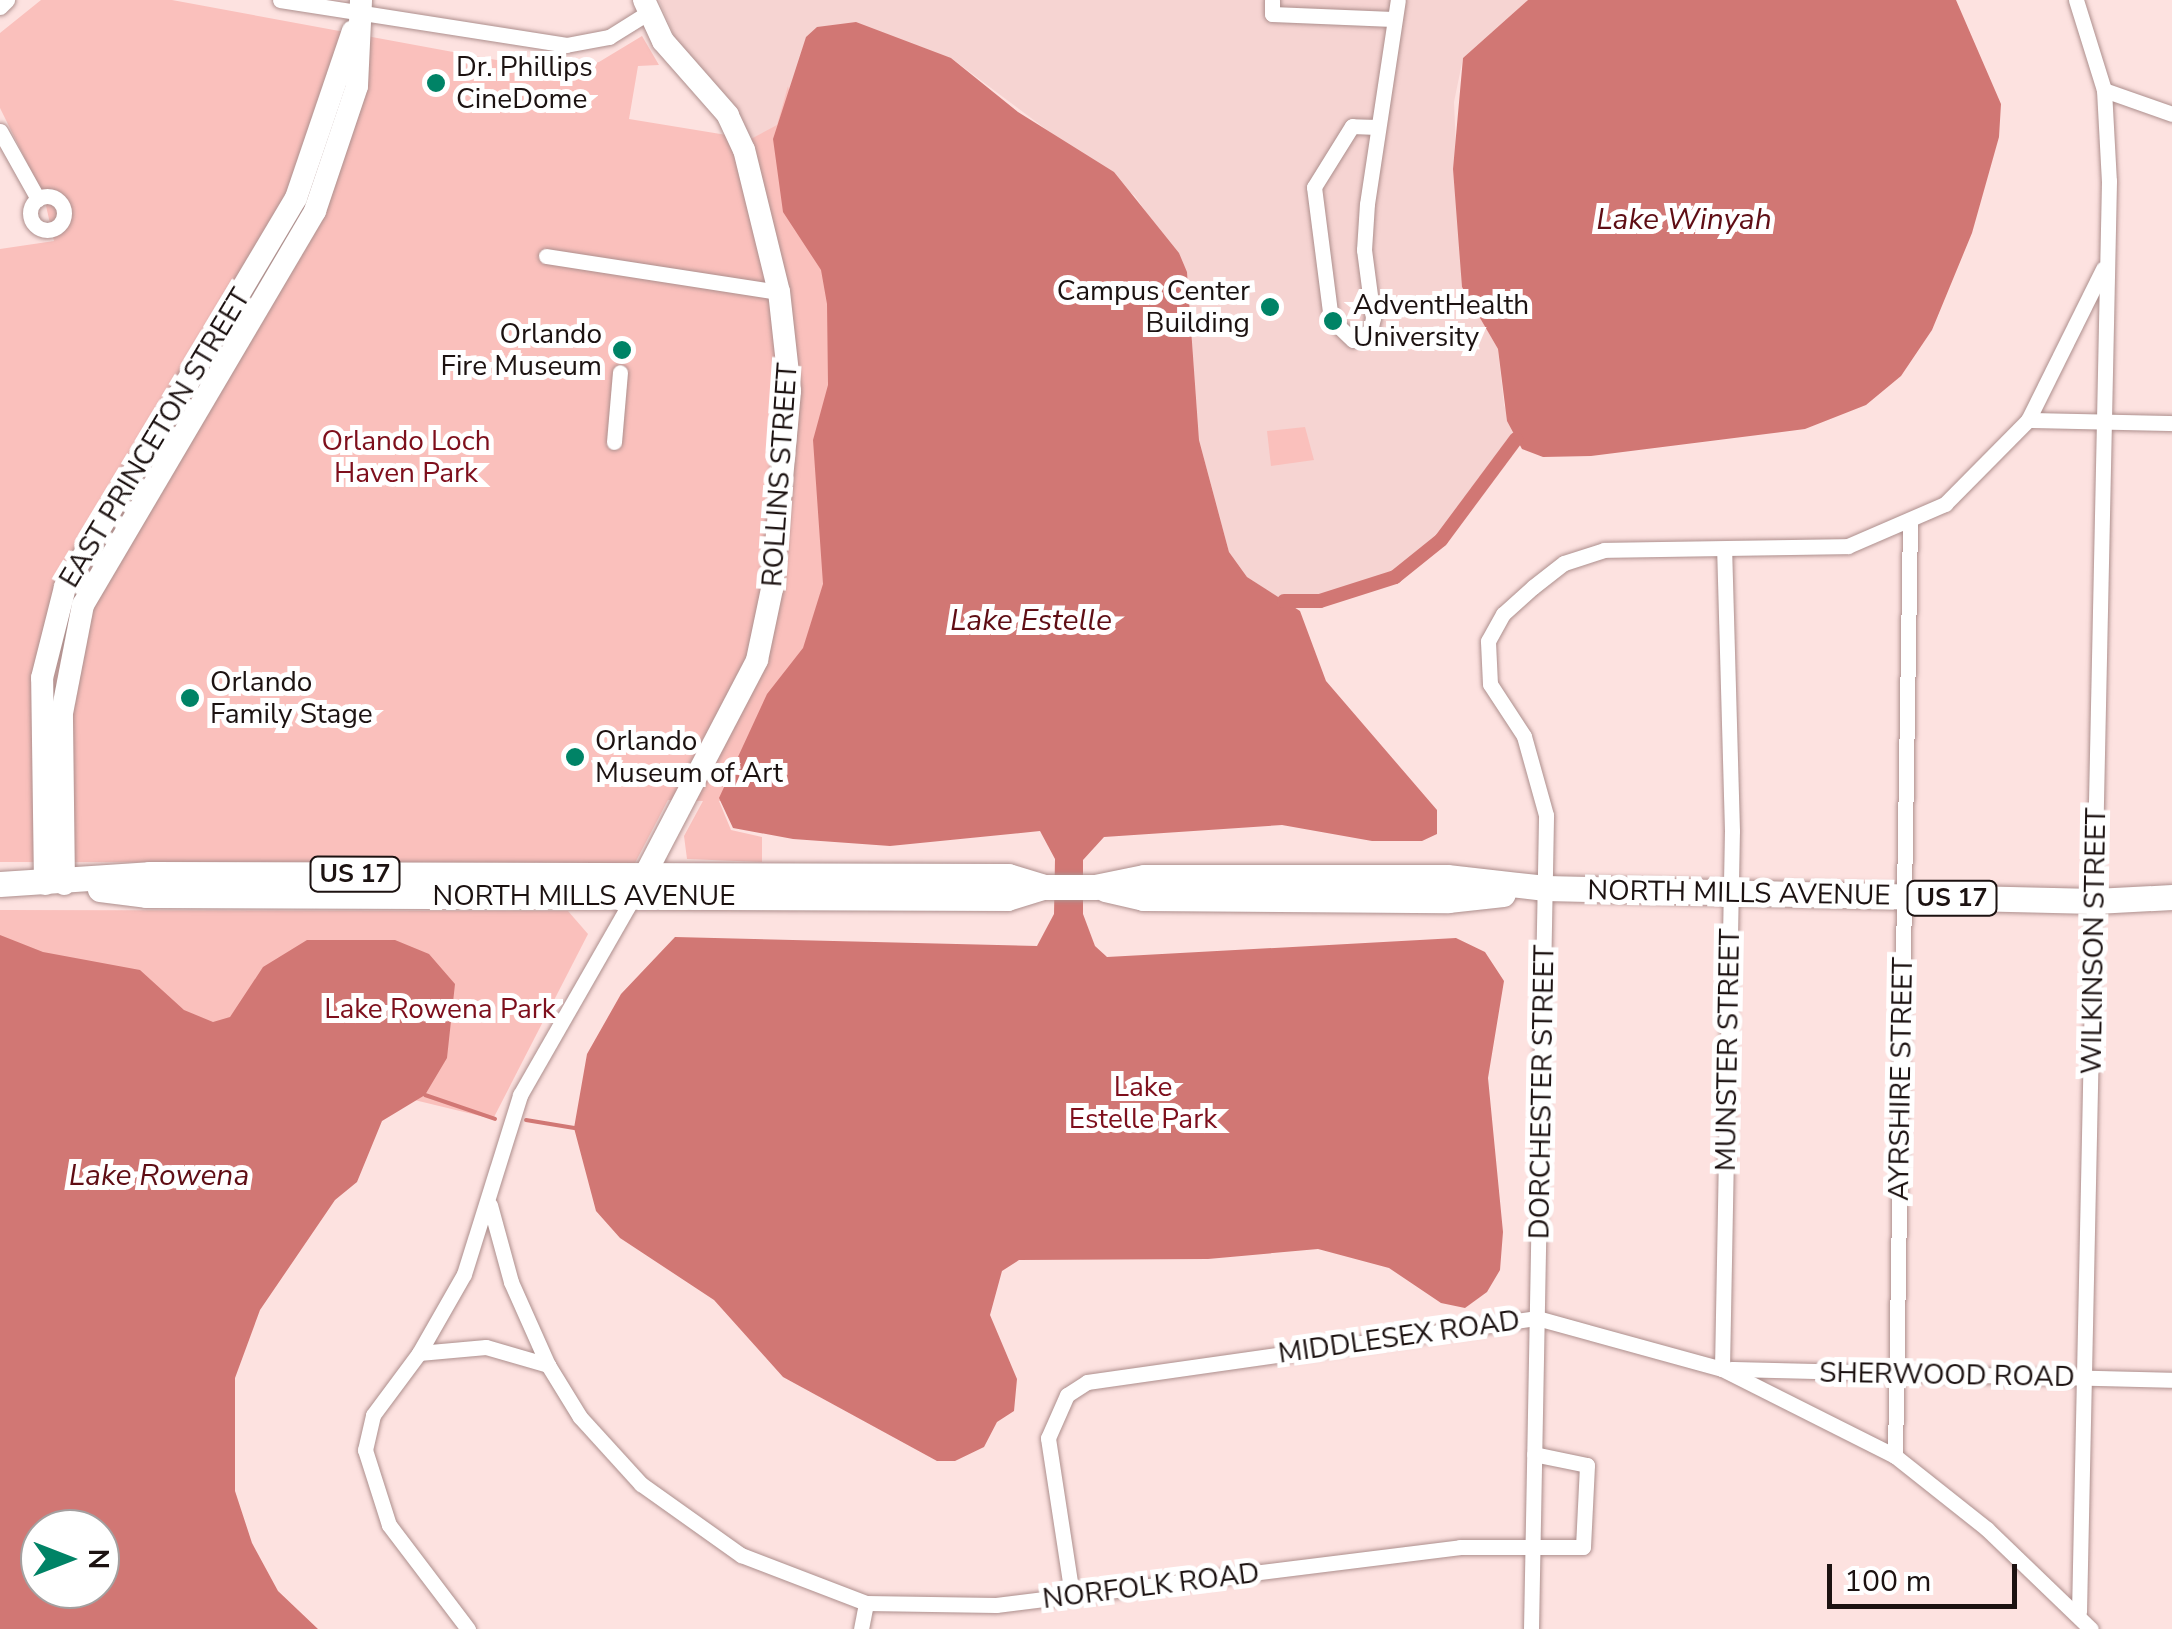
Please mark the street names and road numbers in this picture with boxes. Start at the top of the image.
street label: EAST PRINCETON STREET [52,282,258,594]
street label: ROLLINS STREET [755,362,805,588]
street label: WILKINSON STREET [2075,807,2113,1075]
road number: US 17 [308,854,402,894]
street label: NORTH MILLS AVENUE [1587,874,1891,912]
road number: US 17 [1904,878,2000,918]
street label: NORTH MILLS AVENUE [432,879,736,913]
street label: MUNSTER STREET [1709,928,1747,1172]
street label: DORCHESTER STREET [1523,944,1561,1240]
street label: AYRSHIRE STREET [1882,957,1920,1201]
street label: MIDDLESEX ROAD [1276,1303,1522,1371]
street label: SHERWOOD ROAD [1819,1356,2075,1394]
street label: NORFOLK ROAD [1041,1556,1261,1616]

